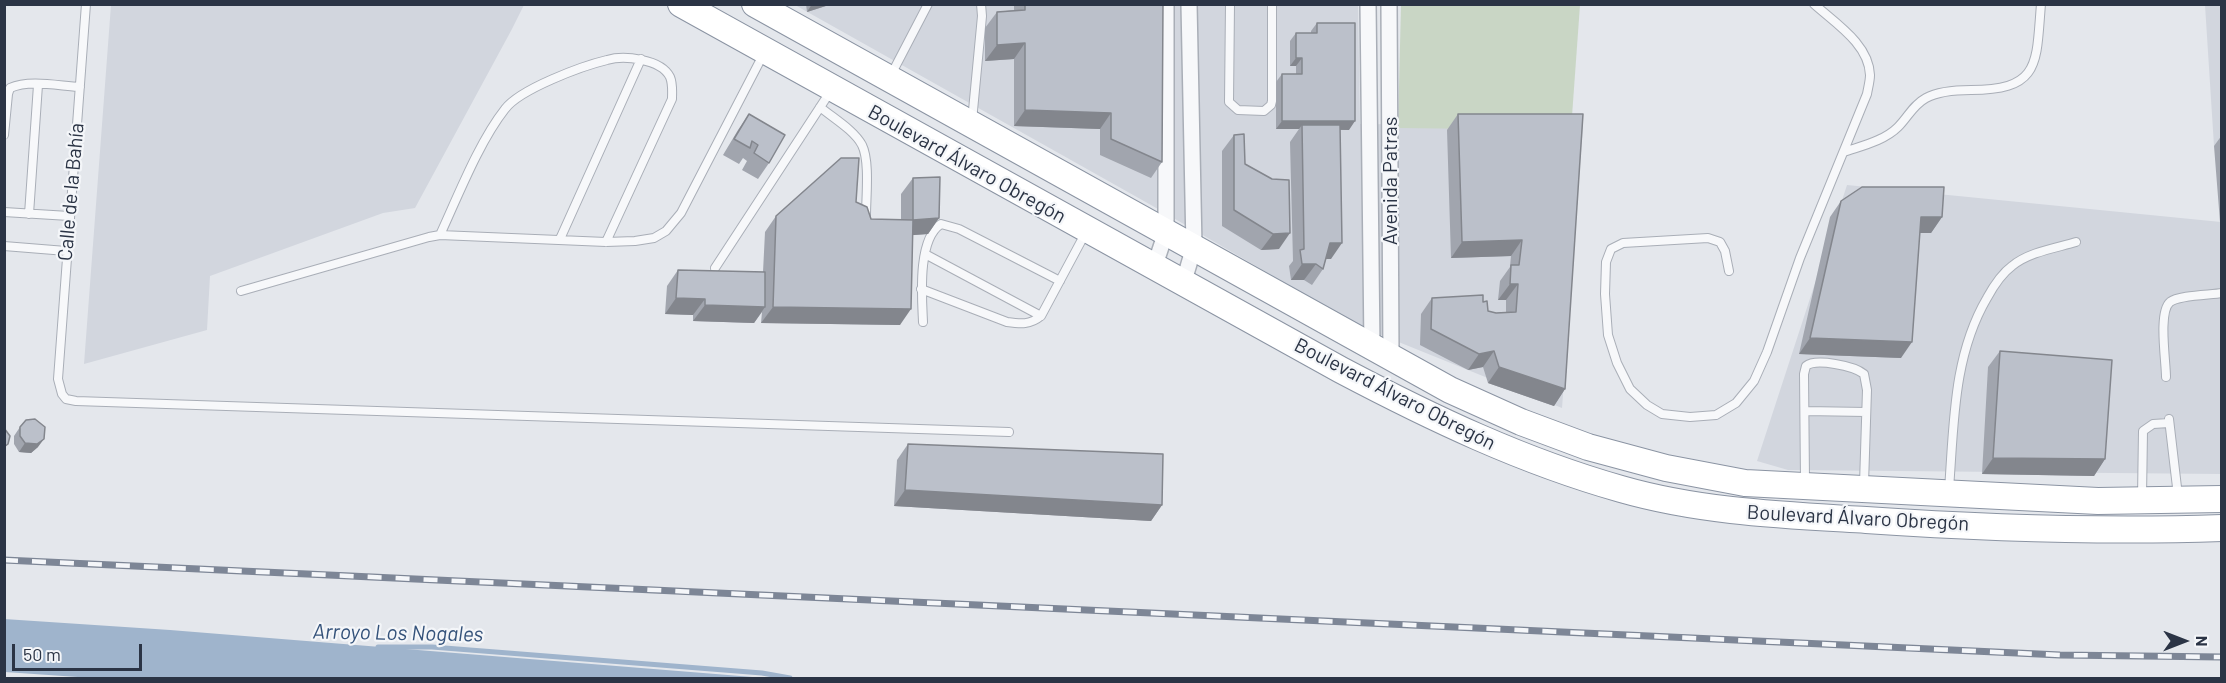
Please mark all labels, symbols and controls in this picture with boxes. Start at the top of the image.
street label: Boulevard Álvaro Obregón [864,100,1070,228]
street label: Avenida Patras [1378,117,1402,245]
street label: Calle de la Bahía [53,122,89,262]
street label: Boulevard Álvaro Obregón [1290,333,1500,455]
street label: Boulevard Álvaro Obregón [1746,500,1970,536]
north arrow [2154,611,2214,671]
water label: Arroyo Los Nogales [312,619,484,647]
scale bar [15,632,146,670]
text: N [2193,636,2212,646]
text: 50 m [23,643,61,665]

